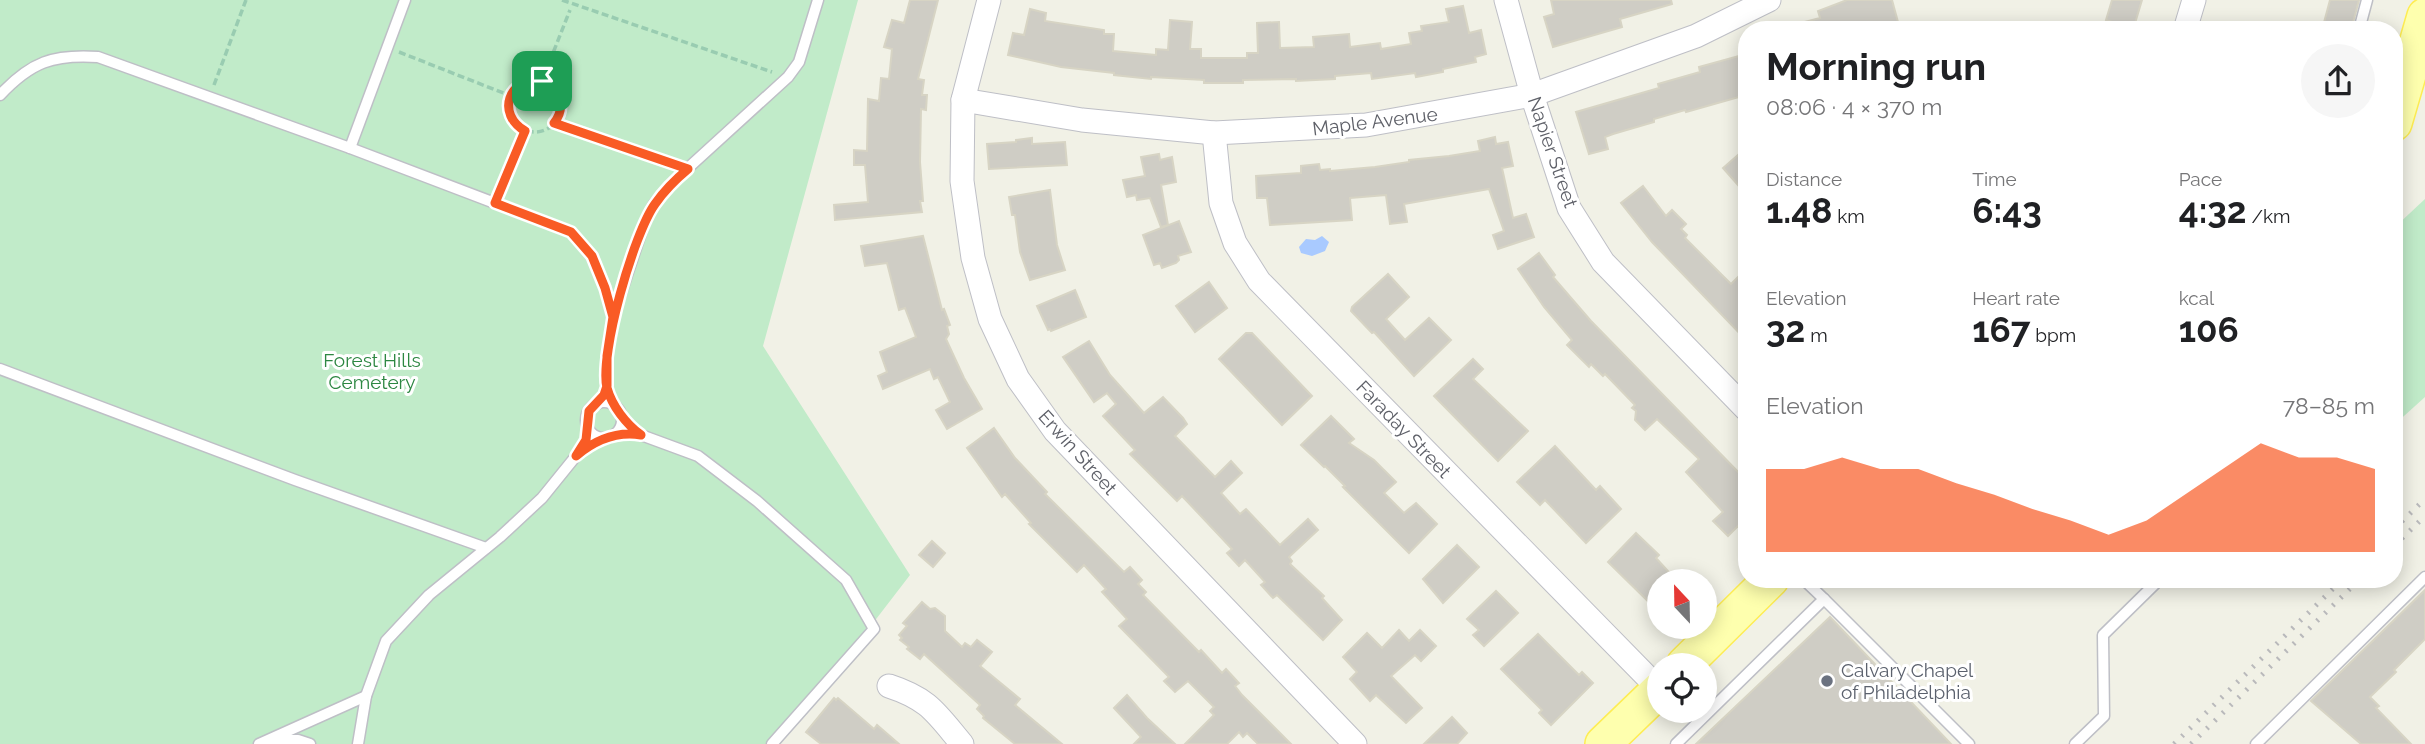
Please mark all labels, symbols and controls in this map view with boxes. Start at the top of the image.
text: Morning run [1766,44,1986,89]
button: share [2301,44,2375,118]
pin [512,51,572,111]
icon: arrive [523,62,561,100]
text: 08:06 · 4 × 370 m [1766,93,1942,120]
street label: Napier Street [1524,94,1582,211]
street label: Maple Avenue [1311,102,1439,140]
text: Distance [1766,168,1842,190]
text: Time [1972,168,2017,190]
text: Pace [2179,168,2222,190]
text: 1.48 [1766,190,1832,231]
text: 6:43 [1972,190,2042,231]
text: 4:32 [2179,190,2247,231]
text: km [1832,205,1865,227]
text: /km [2247,205,2290,227]
text: Elevation [1766,287,1847,309]
text: Heart rate [1972,287,2060,309]
text: kcal [2179,287,2214,309]
text: 32 [1766,309,1805,350]
text: 167 [1972,309,2031,350]
text: 106 [2179,309,2239,350]
text: m [1805,324,1828,346]
text: bpm [2031,324,2076,346]
park label: Forest Hills Cemetery [323,349,421,393]
street label: Faraday Street [1352,376,1456,483]
text: Elevation [1766,392,1864,419]
text: 78–85 m [2283,392,2375,419]
street label: Erwin Street [1034,405,1122,499]
north arrow [1647,569,1717,639]
map controls [1647,569,1717,723]
button: locate [1647,653,1717,723]
place label: Calvary Chapel of Philadelphia [1841,659,1974,703]
marker: Calvary Chapel of Philadelphia [1819,673,1835,689]

